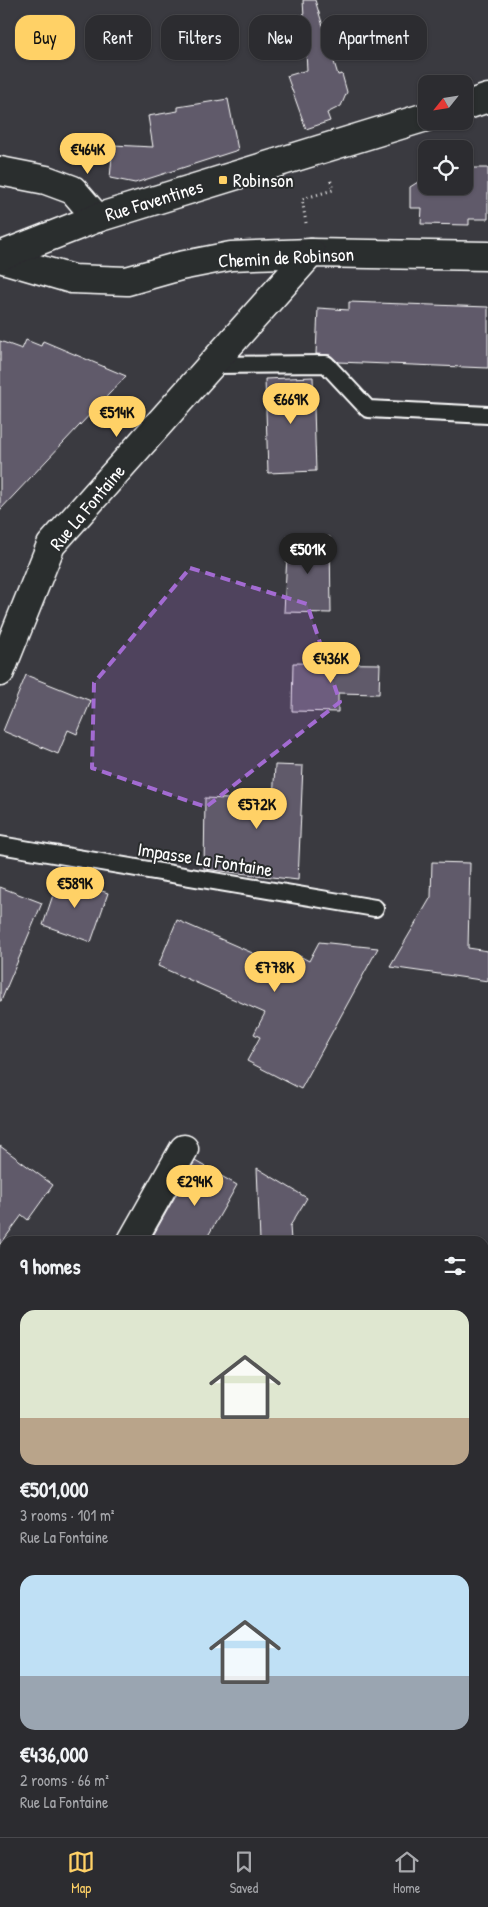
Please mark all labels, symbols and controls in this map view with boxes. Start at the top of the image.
chip: Buy [15,15,75,60]
chip: Rent [85,15,151,60]
chip: Filters [161,15,239,60]
chip: New [249,15,311,60]
chip: Apartment [321,15,427,60]
north arrow [418,75,472,130]
map controls [418,75,473,195]
pin: €464K [53,132,123,175]
text: €464K [71,138,105,160]
button: locate [418,140,473,195]
place label: Robinson [233,167,294,193]
street label: Rue Faventines [102,173,206,227]
marker: Robinson [217,174,229,186]
street label: Chemin de Robinson [217,240,355,274]
pin: €669K [256,382,326,425]
text: €669K [274,388,308,410]
pin: €514K [82,396,152,438]
text: €514K [100,401,134,423]
street label: Rue La Fontaine [43,458,131,556]
pin: €501K [273,532,343,575]
text: €501K [290,538,326,560]
pin: €436K [296,642,366,684]
text: €436K [313,647,349,669]
pin: €572K [222,788,292,830]
text: €572K [238,793,276,815]
street label: Impasse La Fontaine [136,836,275,883]
pin: €589K [40,866,110,909]
text: €589K [57,872,93,894]
pin: €778K [240,950,310,993]
text: €778K [256,956,294,978]
pin: €294K [160,1164,230,1207]
text: €294K [177,1170,213,1192]
text: 9 homes [20,1252,81,1281]
icon: filters [441,1252,469,1280]
icon: home [200,1342,290,1432]
text: €501,000 [20,1475,88,1504]
text: 3 rooms · 101 m² [20,1504,115,1526]
text: Rue La Fontaine [20,1526,108,1548]
icon: home [200,1607,290,1697]
text: €436,000 [20,1740,88,1769]
text: 2 rooms · 66 m² [20,1769,109,1791]
text: Rue La Fontaine [20,1791,108,1813]
tab: Map [67,1848,95,1897]
tab: Saved [230,1848,258,1897]
tab: Home [393,1848,421,1897]

